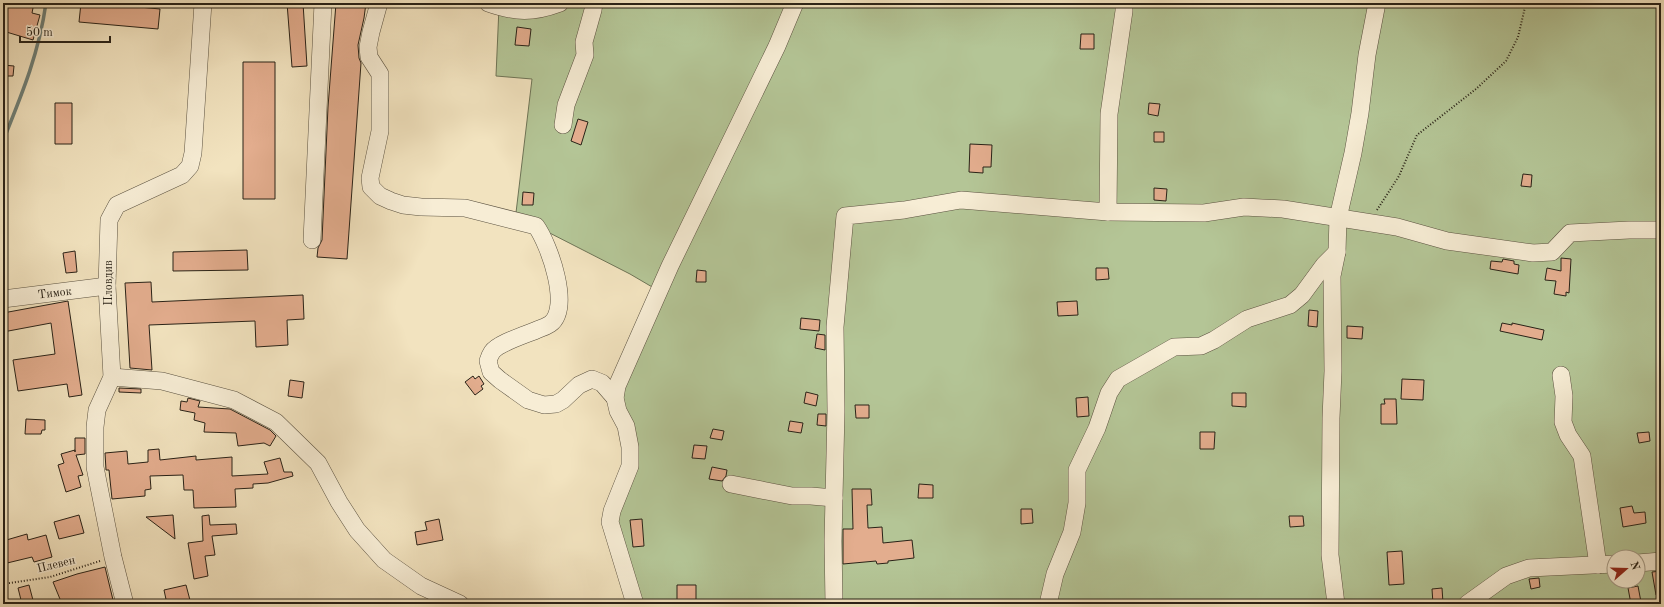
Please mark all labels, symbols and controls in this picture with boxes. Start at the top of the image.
scale bar [20,18,110,44]
text: 50 m [26,26,53,39]
street label: Пловдив [103,260,115,306]
street label: Тимок [37,285,72,302]
north arrow [1606,549,1646,589]
street label: Плевен [36,554,77,575]
text: N [1627,560,1641,572]

